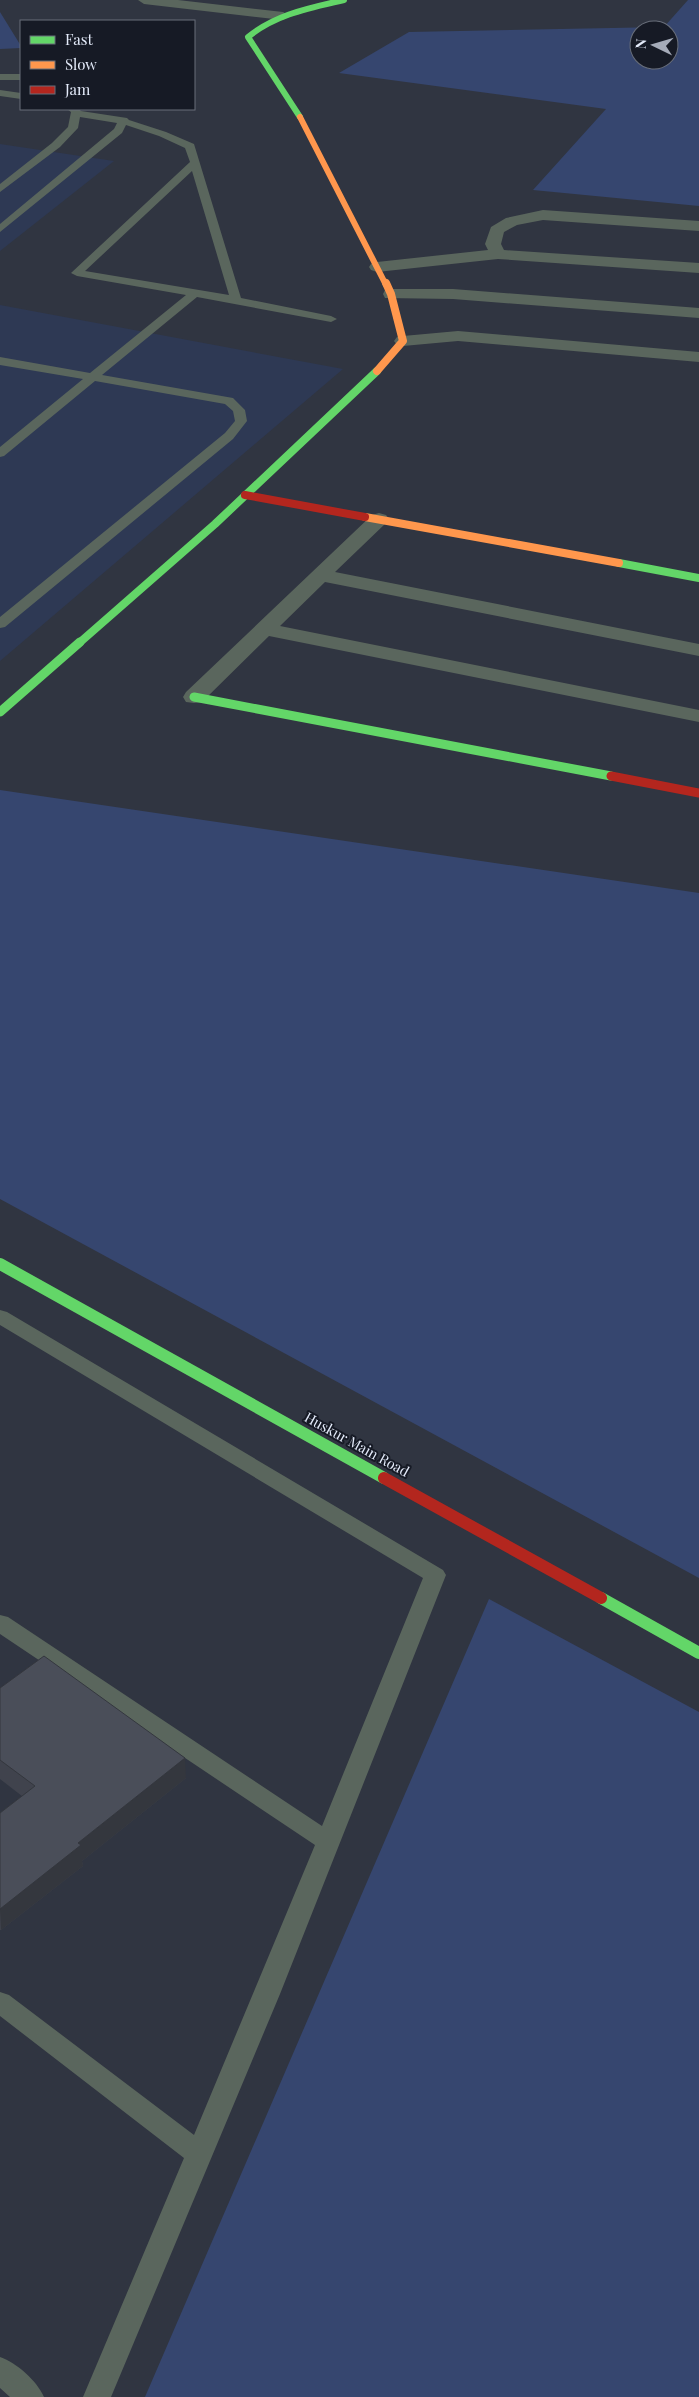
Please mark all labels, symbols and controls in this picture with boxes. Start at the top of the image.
legend [20,20,195,110]
north arrow [629,20,679,70]
text: Fast [65,29,94,49]
text: N [631,38,650,50]
text: Slow [65,54,97,74]
text: Jam [64,79,91,99]
street label: Huskur Main Road [301,1407,413,1481]

